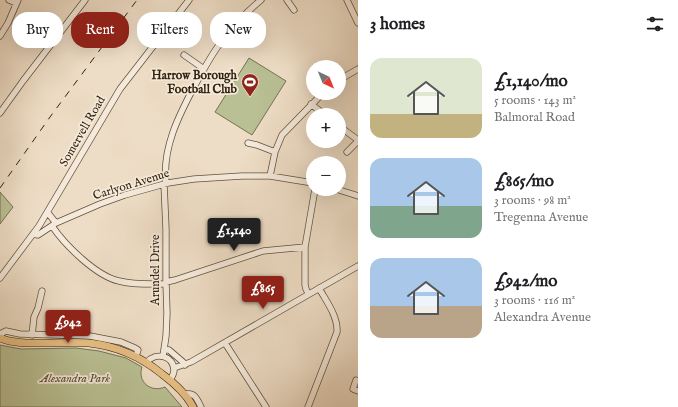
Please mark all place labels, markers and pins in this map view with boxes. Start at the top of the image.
place label: Harrow Borough Football Club [152,68,238,97]
sports icon: Harrow Borough Football Club [240,72,260,97]
pin: £1,140 [201,218,267,252]
pin: £865 [239,276,287,310]
pin: £942 [44,310,92,344]

